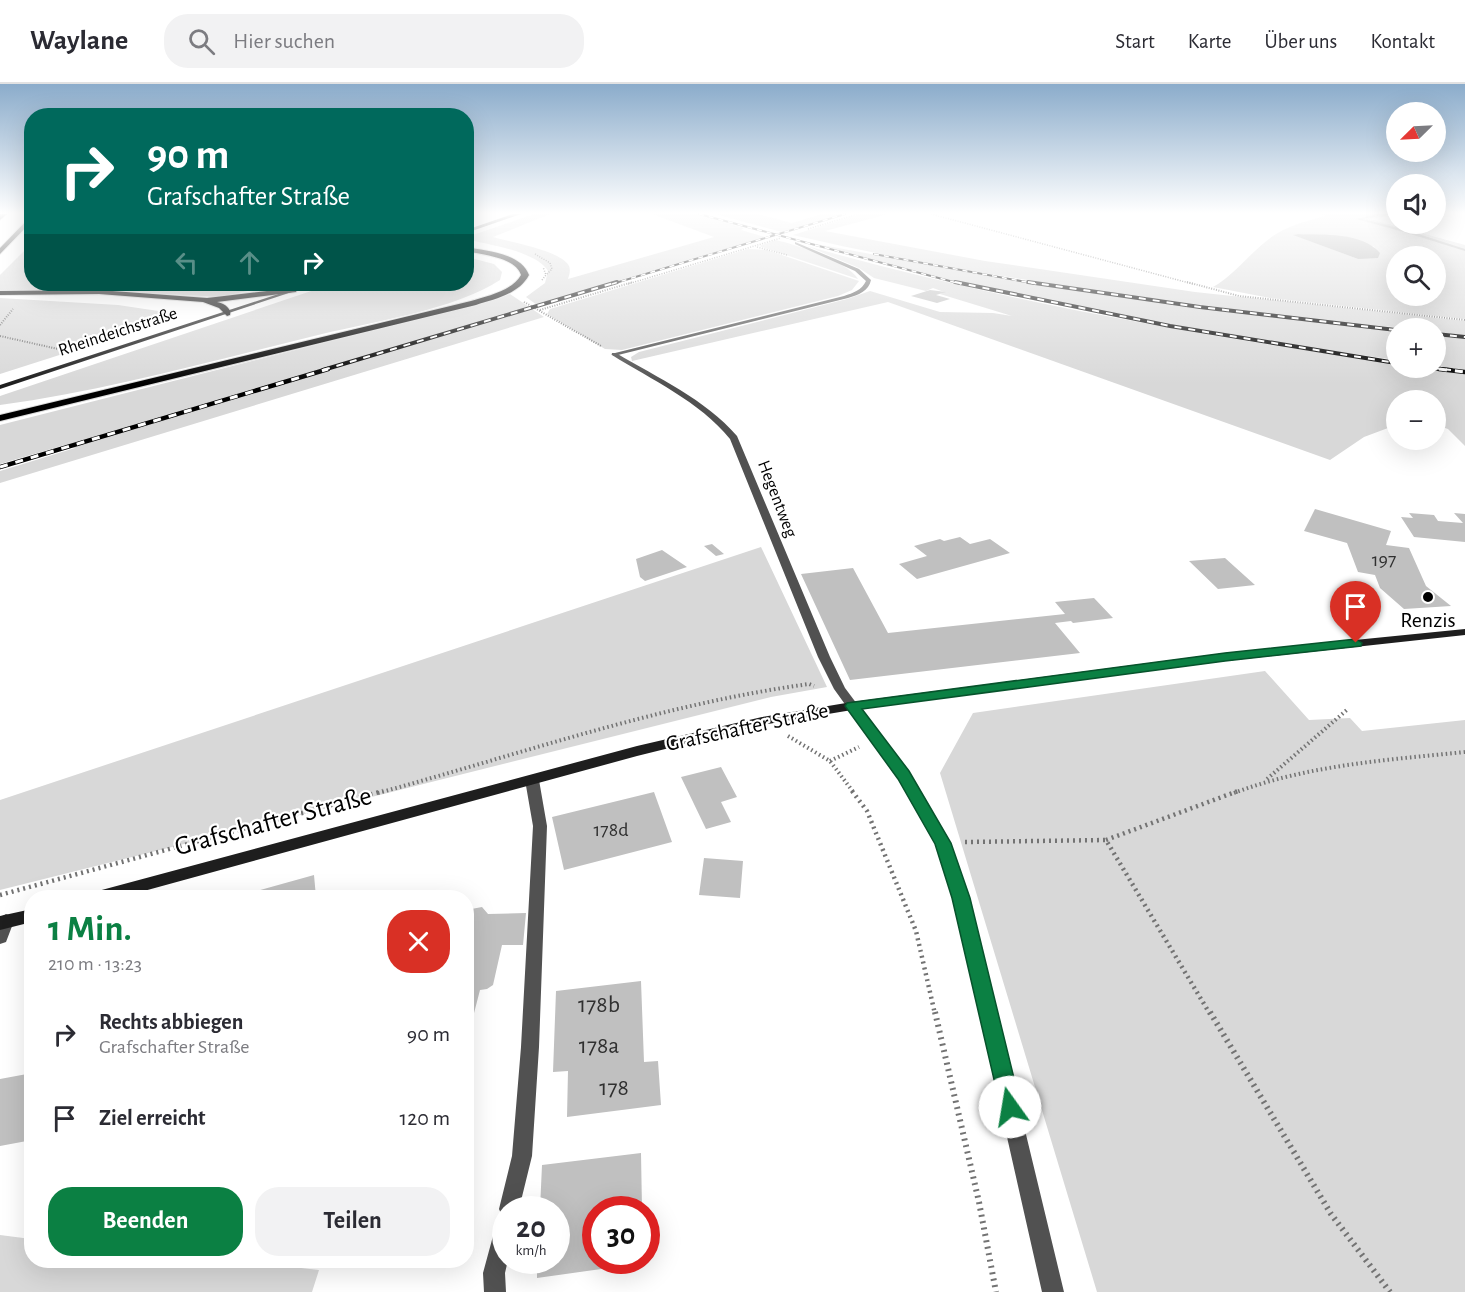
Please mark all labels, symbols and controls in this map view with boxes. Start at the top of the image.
search box [164,14,584,68]
icon: search [185,25,218,58]
text: Waylane [30,27,128,55]
text: Hier suchen [233,30,335,52]
text: Start [1115,31,1155,52]
text: Karte [1188,31,1231,52]
text: Über uns [1264,31,1337,52]
text: Kontakt [1370,31,1435,52]
north arrow [1386,102,1446,162]
map controls [1386,102,1446,450]
icon: right [48,132,126,210]
text: 90 m [147,134,229,176]
button: sound [1386,174,1446,234]
text: Grafschafter Straße [147,183,350,210]
icon: left [170,246,203,279]
icon: ahead [233,246,266,279]
icon: right [296,246,329,279]
button: search [1386,246,1446,306]
street label: Rheindeichstraße [56,304,180,360]
button: + [1386,318,1446,378]
button: − [1386,390,1446,450]
street label: Hegentweg [754,458,800,540]
house number: 197 [1372,550,1396,570]
pin [1330,581,1381,643]
icon: arrive [1339,590,1372,623]
marker: Renzis [1421,590,1435,604]
place label: Renzis [1400,609,1456,631]
street label: Grafschafter Straße [664,699,830,755]
street label: Grafschafter Straße [171,782,375,860]
house number: 178d [593,820,629,840]
button: close [387,910,450,973]
text: 1 Min. [48,911,132,947]
text: 210 m · 13:23 [48,954,142,974]
house number: 178b [578,993,620,1017]
text: Rechts abbiegen [99,1011,243,1033]
icon: right [48,1018,81,1051]
text: 90 m [407,1023,450,1045]
house number: 178a [579,1034,619,1058]
text: Grafschafter Straße [99,1037,249,1057]
position arrow [978,1075,1042,1139]
house number: 178 [599,1076,629,1100]
icon: arrive [48,1102,81,1135]
text: Ziel erreicht [99,1107,206,1129]
text: 120 m [400,1107,450,1129]
button: Beenden [48,1187,243,1256]
button: Teilen [255,1187,450,1256]
speed limit sign: 30 [582,1196,660,1274]
text: 20 [516,1213,546,1243]
text: km/h [516,1243,546,1258]

